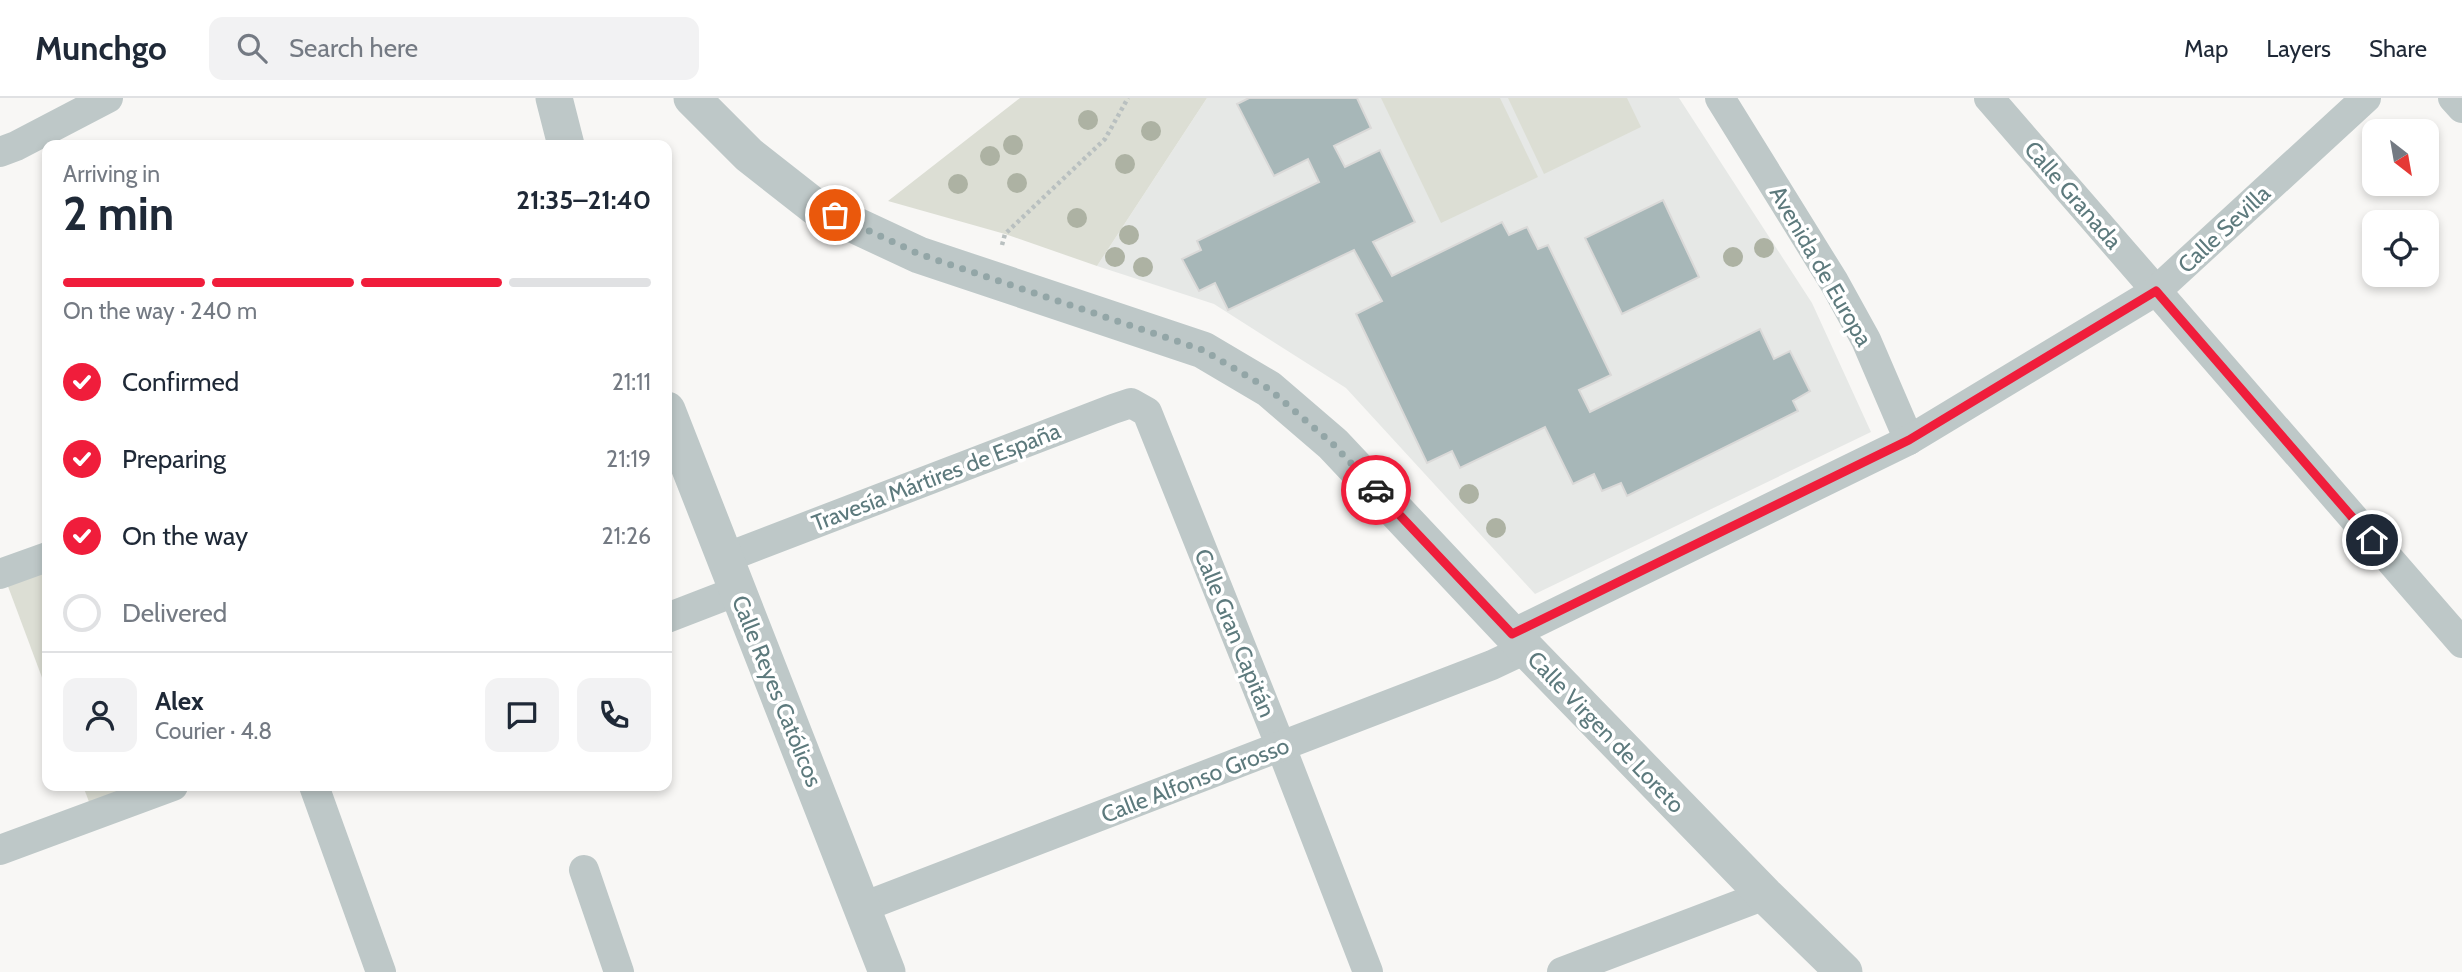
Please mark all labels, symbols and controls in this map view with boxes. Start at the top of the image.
search box [209,17,699,80]
text: Munchgo [35,28,167,68]
icon: search [233,29,271,67]
text: Search here [289,32,418,64]
text: Map [2184,34,2228,63]
text: Layers [2266,34,2331,63]
text: Share [2369,34,2427,63]
north arrow [2362,119,2440,196]
map controls [2362,119,2439,287]
street label: Calle Granada [2018,135,2128,255]
text: Arriving in [63,160,160,188]
street label: Calle Sevilla [2172,179,2276,279]
street label: Avenida de Europa [1764,181,1878,351]
text: 21:35–21:40 [516,184,651,216]
pin [805,185,865,245]
text: 2 min [63,186,174,242]
icon: bag [816,196,854,234]
button: locate [2362,210,2439,287]
text: On the way · 240 m [63,297,257,325]
icon: check [63,363,101,401]
text: Confirmed [122,366,239,398]
text: 21:11 [612,368,651,396]
street label: Travesía Mártires de España [808,417,1064,537]
icon: check [63,440,101,478]
text: Preparing [122,443,226,475]
text: 21:19 [606,445,651,473]
courier [1341,455,1411,525]
icon: car [1357,471,1395,509]
pin [2342,510,2402,570]
icon: check [63,517,101,555]
text: On the way [122,520,248,552]
icon: home [2353,521,2391,559]
text: 21:26 [602,522,651,550]
street label: Calle Gran Capitán [1189,545,1281,721]
street label: Calle Reyes Católicos [726,591,828,791]
text: Delivered [122,597,227,629]
street label: Calle Virgen de Loreto [1522,645,1690,819]
button: person [63,678,137,752]
button: chat [485,678,559,752]
button: phone [577,678,651,752]
text: Alex [155,685,204,717]
text: Courier · 4.8 [155,717,272,745]
street label: Calle Alfonso Grosso [1097,731,1293,829]

